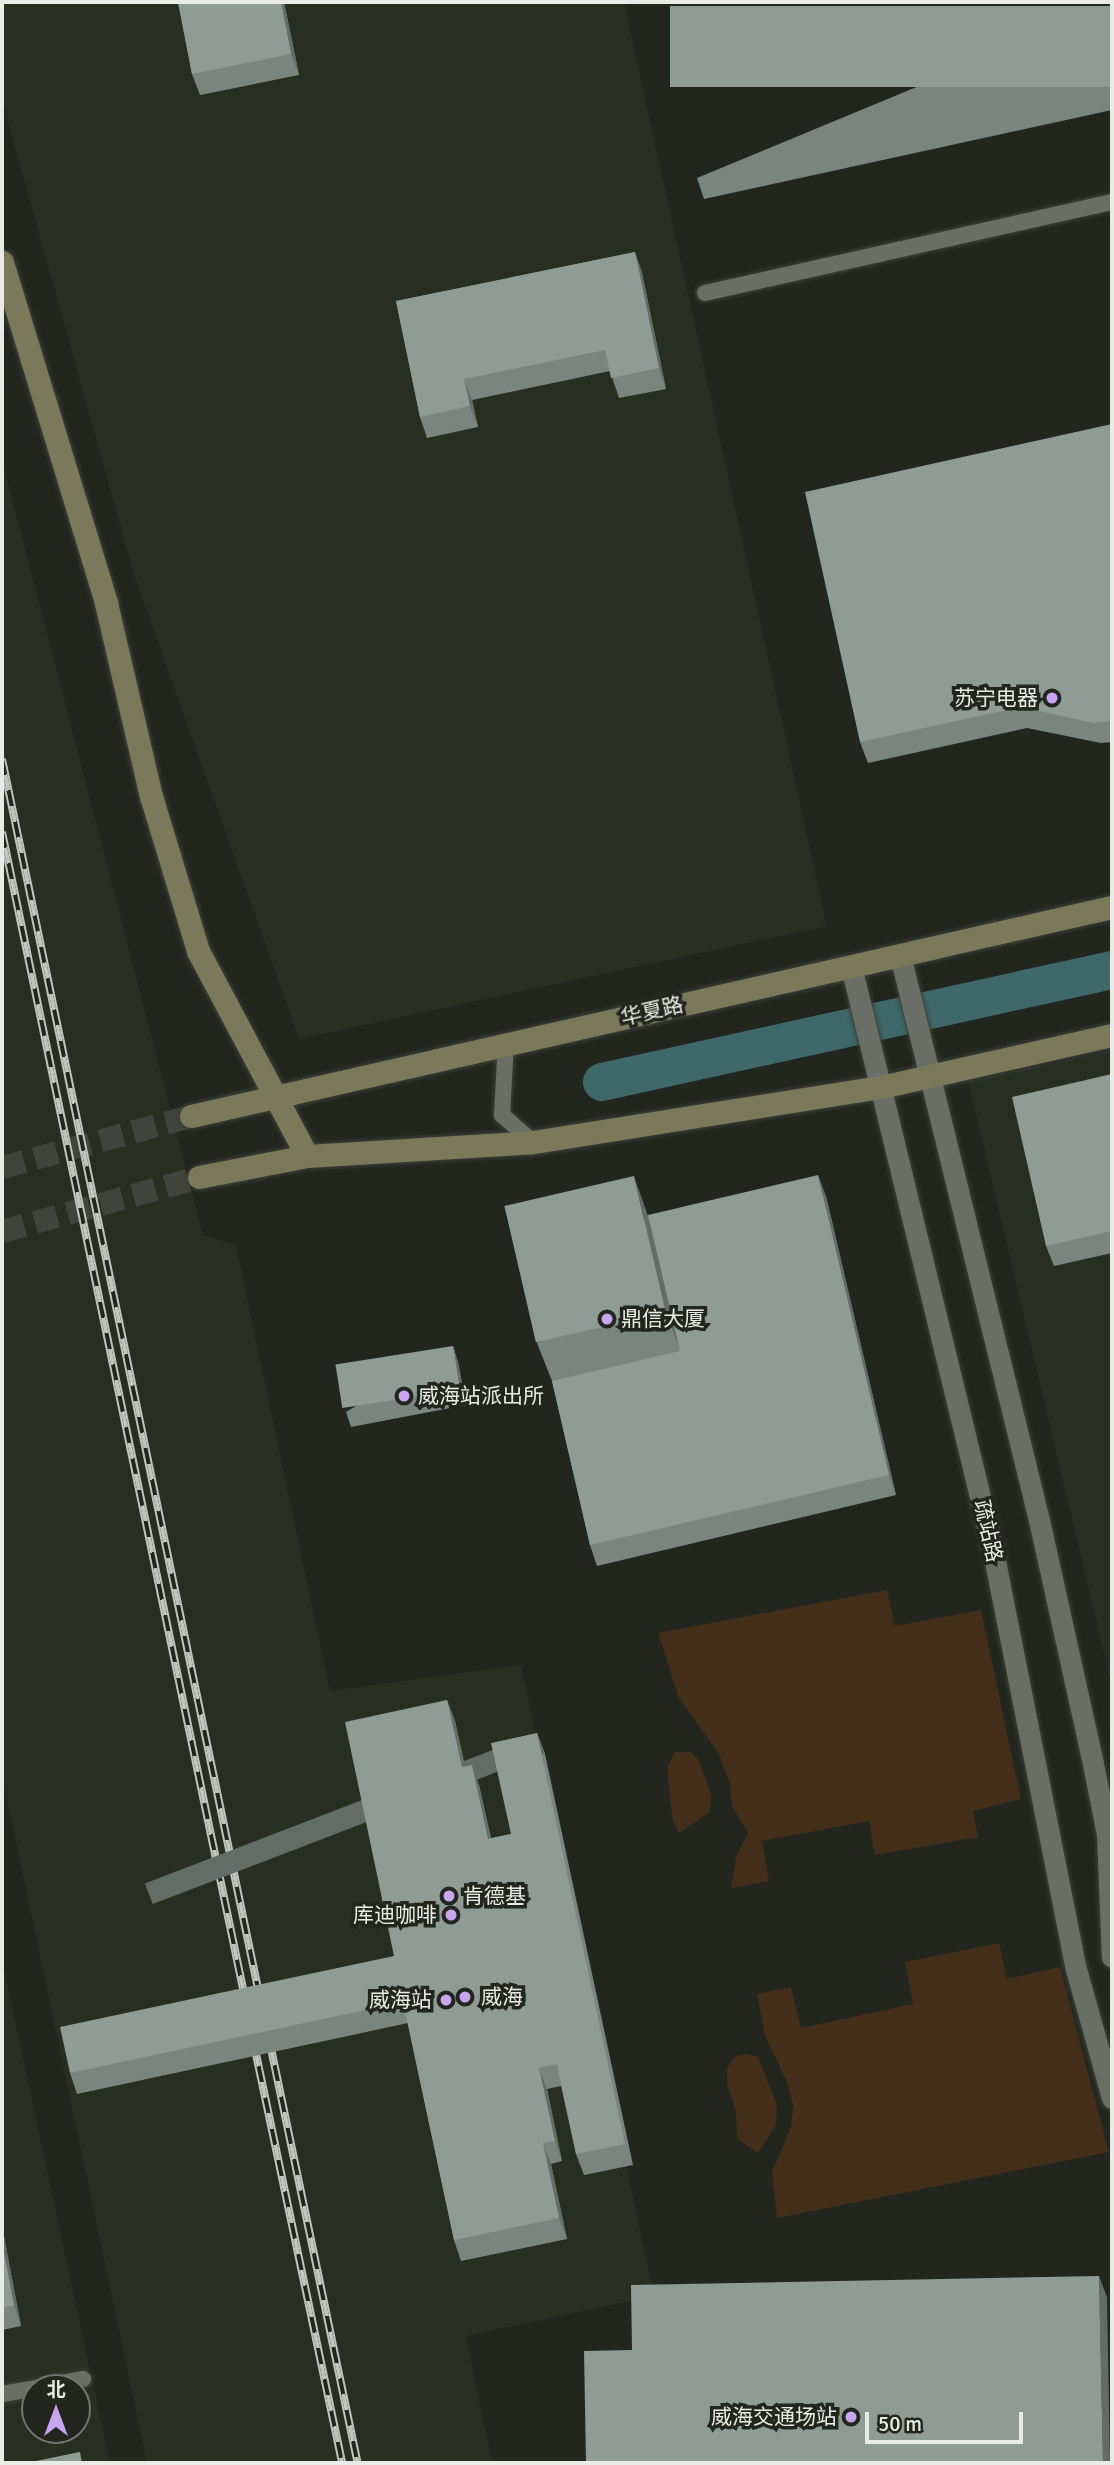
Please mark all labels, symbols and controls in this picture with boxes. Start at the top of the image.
place label: 苏宁电器 [954,685,1038,711]
marker: 苏宁电器 [1044,690,1060,706]
street label: 华夏路 [618,992,686,1030]
place label: 鼎信大厦 [621,1306,705,1332]
marker: 鼎信大厦 [599,1311,615,1327]
place label: 威海站派出所 [418,1383,544,1409]
marker: 威海站派出所 [396,1388,412,1404]
street label: 疏站路 [969,1497,1007,1565]
place label: 肯德基 [463,1883,526,1909]
marker: 肯德基 [441,1888,457,1904]
place label: 库迪咖啡 [353,1902,437,1928]
marker: 库迪咖啡 [443,1907,459,1923]
place label: 威海 [481,1984,523,2010]
place label: 威海站 [369,1987,432,2013]
marker: 威海 [455,1987,475,2007]
marker: 威海站 [438,1992,454,2008]
north arrow [21,2374,91,2444]
text: 北 [46,2378,66,2402]
scale bar [869,2398,1026,2442]
place label: 威海交通场站 [711,2404,837,2430]
marker: 威海交通场站 [843,2409,859,2425]
text: 50 m [878,2411,922,2437]

